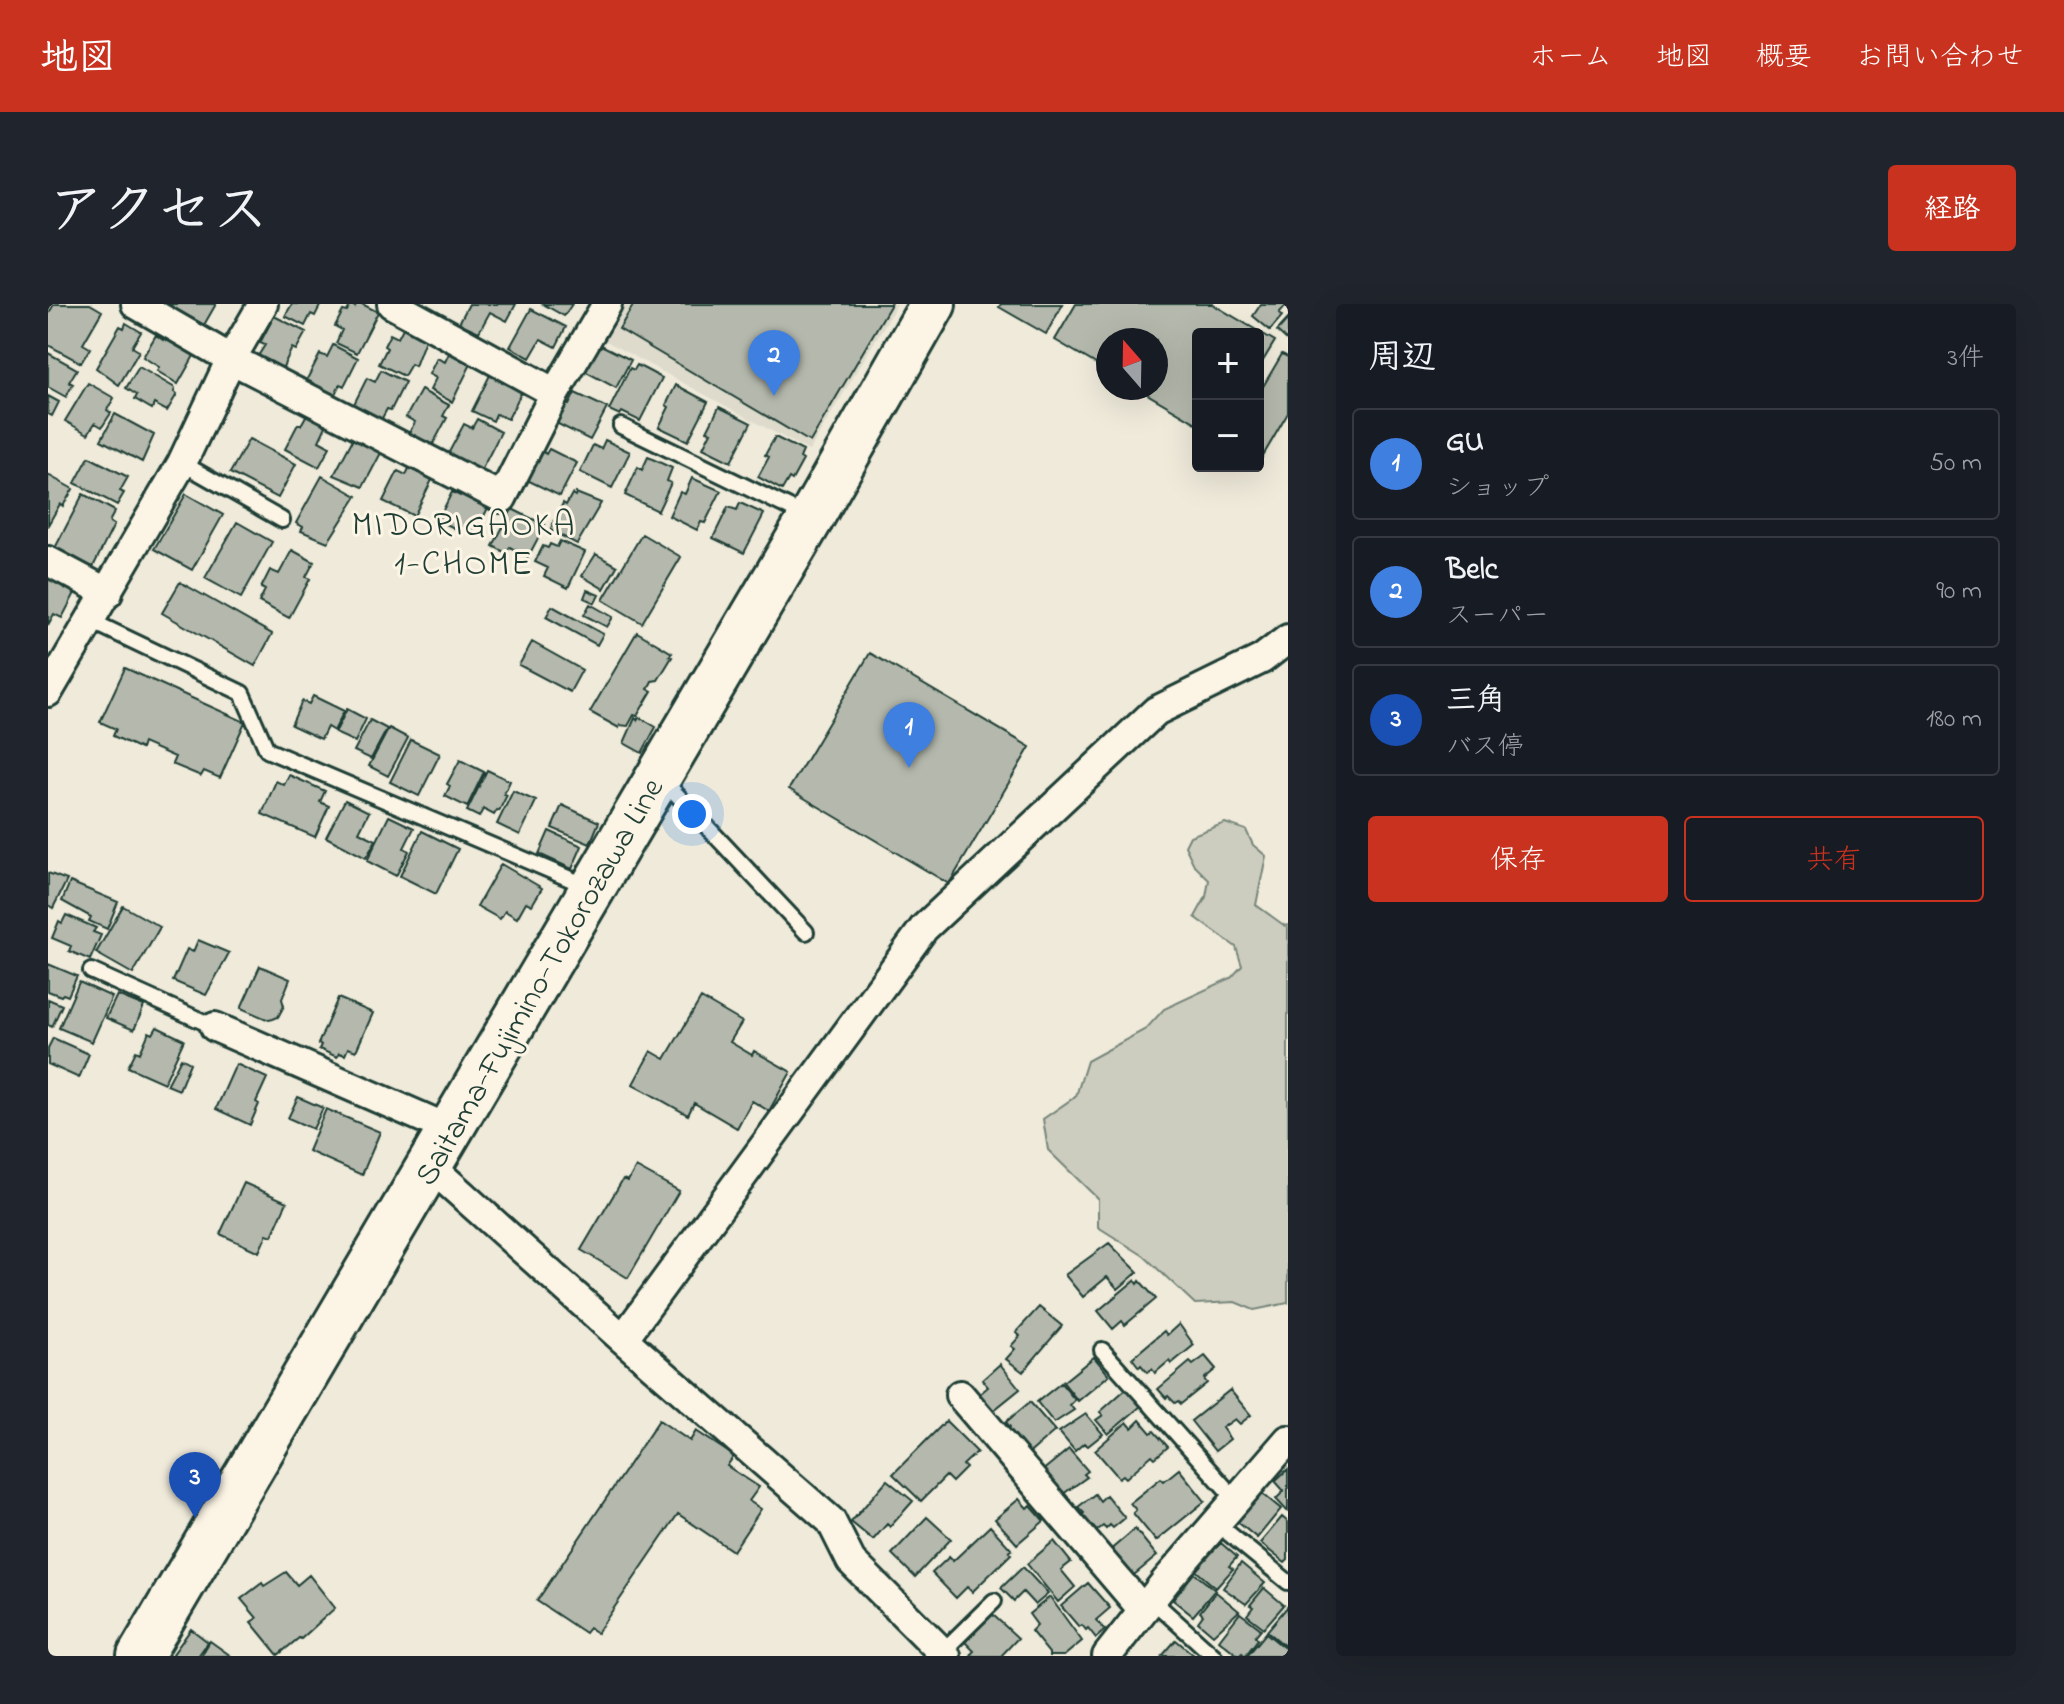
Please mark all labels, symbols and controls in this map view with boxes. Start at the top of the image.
text: 地図 [40,32,116,88]
text: ホーム [1529,38,1612,79]
text: 地図 [1656,38,1712,79]
text: 概要 [1756,38,1812,79]
text: お問い合わせ [1856,38,2024,79]
button: 経路 [1888,165,2016,251]
text: アクセス [48,173,269,254]
north arrow [1096,328,1168,400]
map controls [1192,328,1264,472]
button: + [1192,328,1264,400]
pin: 2 [748,330,800,396]
text: 周辺 [1368,334,1436,384]
text: 3件 [1947,340,1984,378]
button: − [1192,400,1264,472]
text: GU [1446,421,1484,465]
text: 1 [1392,445,1400,483]
text: 50 m [1929,445,1982,483]
text: ショップ [1446,470,1549,508]
district label: MIDORIGAOKA 1-CHOME [352,502,576,591]
text: Belc [1446,549,1498,593]
text: 2 [1390,573,1402,611]
text: 90 m [1936,573,1982,611]
text: スーパー [1446,598,1549,636]
text: 三角 [1446,680,1506,724]
text: 3 [1391,701,1401,739]
text: 180 m [1926,701,1982,739]
pin: 1 [883,702,935,768]
text: バス停 [1446,729,1524,767]
street label: Saitama-Fujimino-Tokorozawa Line [405,769,678,1196]
your location [672,794,712,834]
button: 保存 [1368,816,1668,902]
button: 共有 [1684,816,1984,902]
pin: 3 [169,1452,221,1518]

